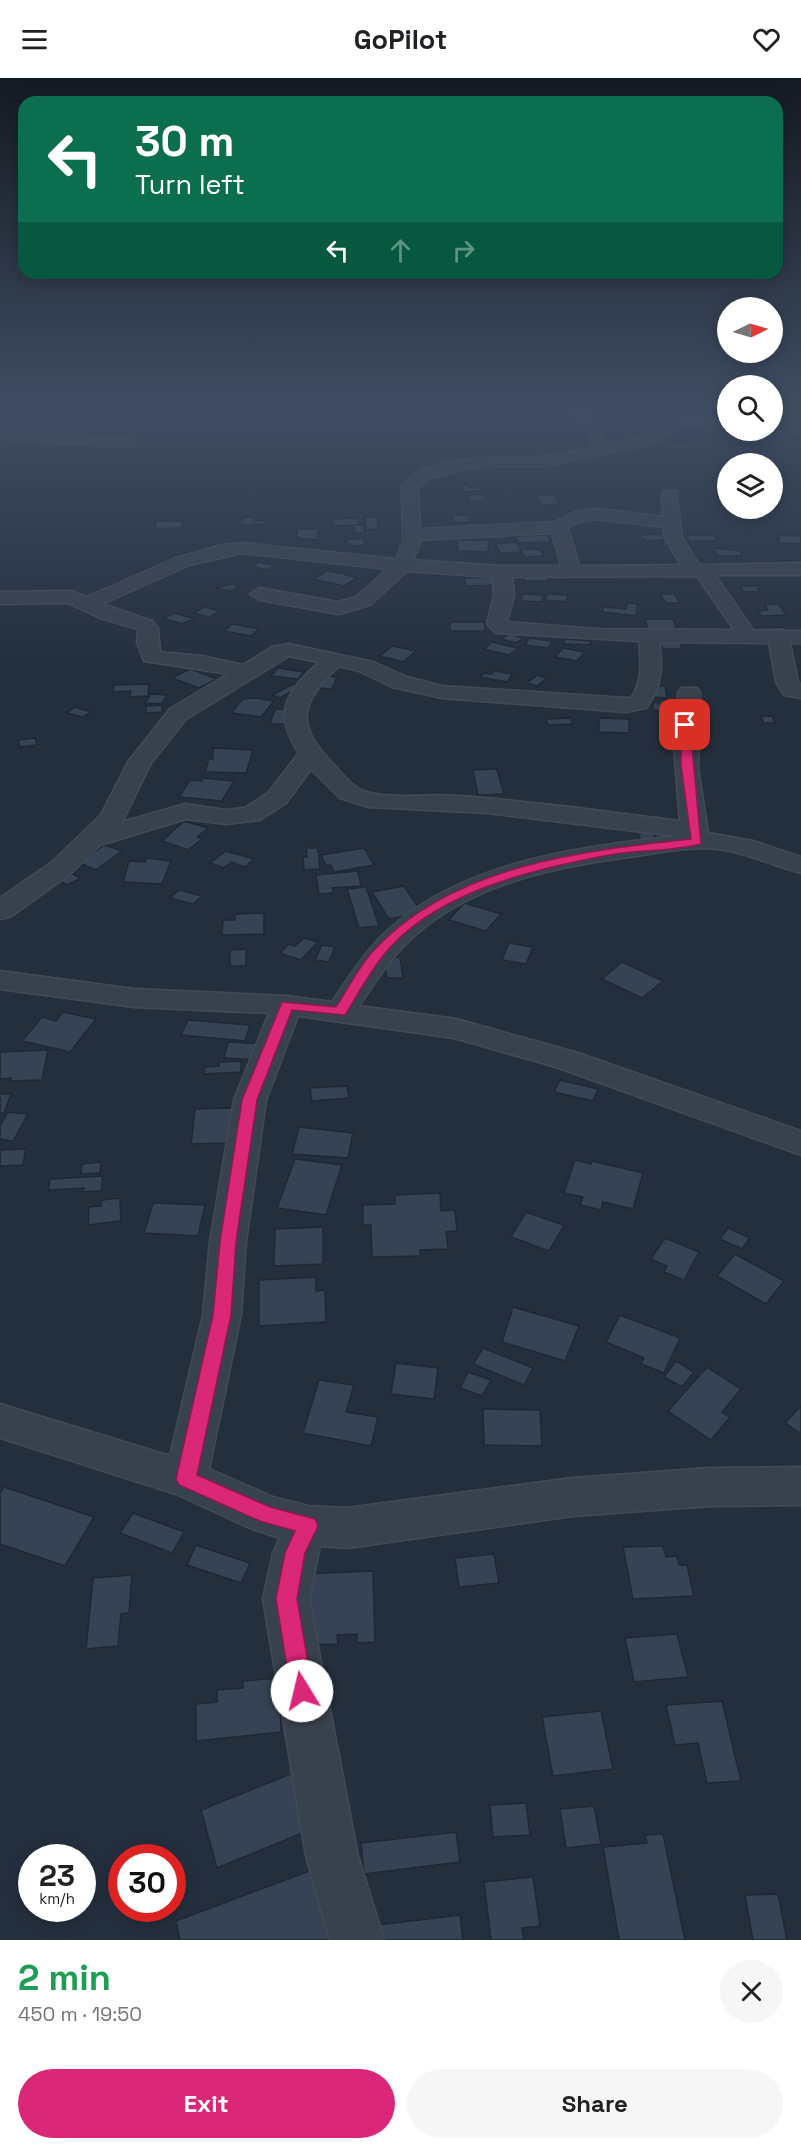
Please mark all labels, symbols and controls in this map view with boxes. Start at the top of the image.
text: GoPilot [354,22,447,57]
icon: menu [18,23,51,56]
icon: heart [750,23,783,56]
text: 30 m [135,115,234,168]
icon: left [36,120,114,198]
text: Turn left [135,167,245,202]
icon: left [321,234,354,267]
icon: ahead [384,234,417,267]
icon: right [447,234,480,267]
north arrow [717,297,783,363]
map controls [717,297,783,519]
button: search [717,375,783,441]
button: layers [717,453,783,519]
pin [659,699,710,750]
icon: arrive [668,708,701,741]
position arrow [270,1659,334,1723]
speed limit sign: 30 [108,1844,186,1922]
text: 23 [39,1856,75,1895]
text: km/h [39,1889,75,1908]
text: 2 min [18,1955,111,2001]
button: close [720,1960,783,2023]
text: 450 m · 19:50 [18,2001,142,2027]
button: Exit [18,2069,395,2138]
button: Share [407,2069,783,2138]

